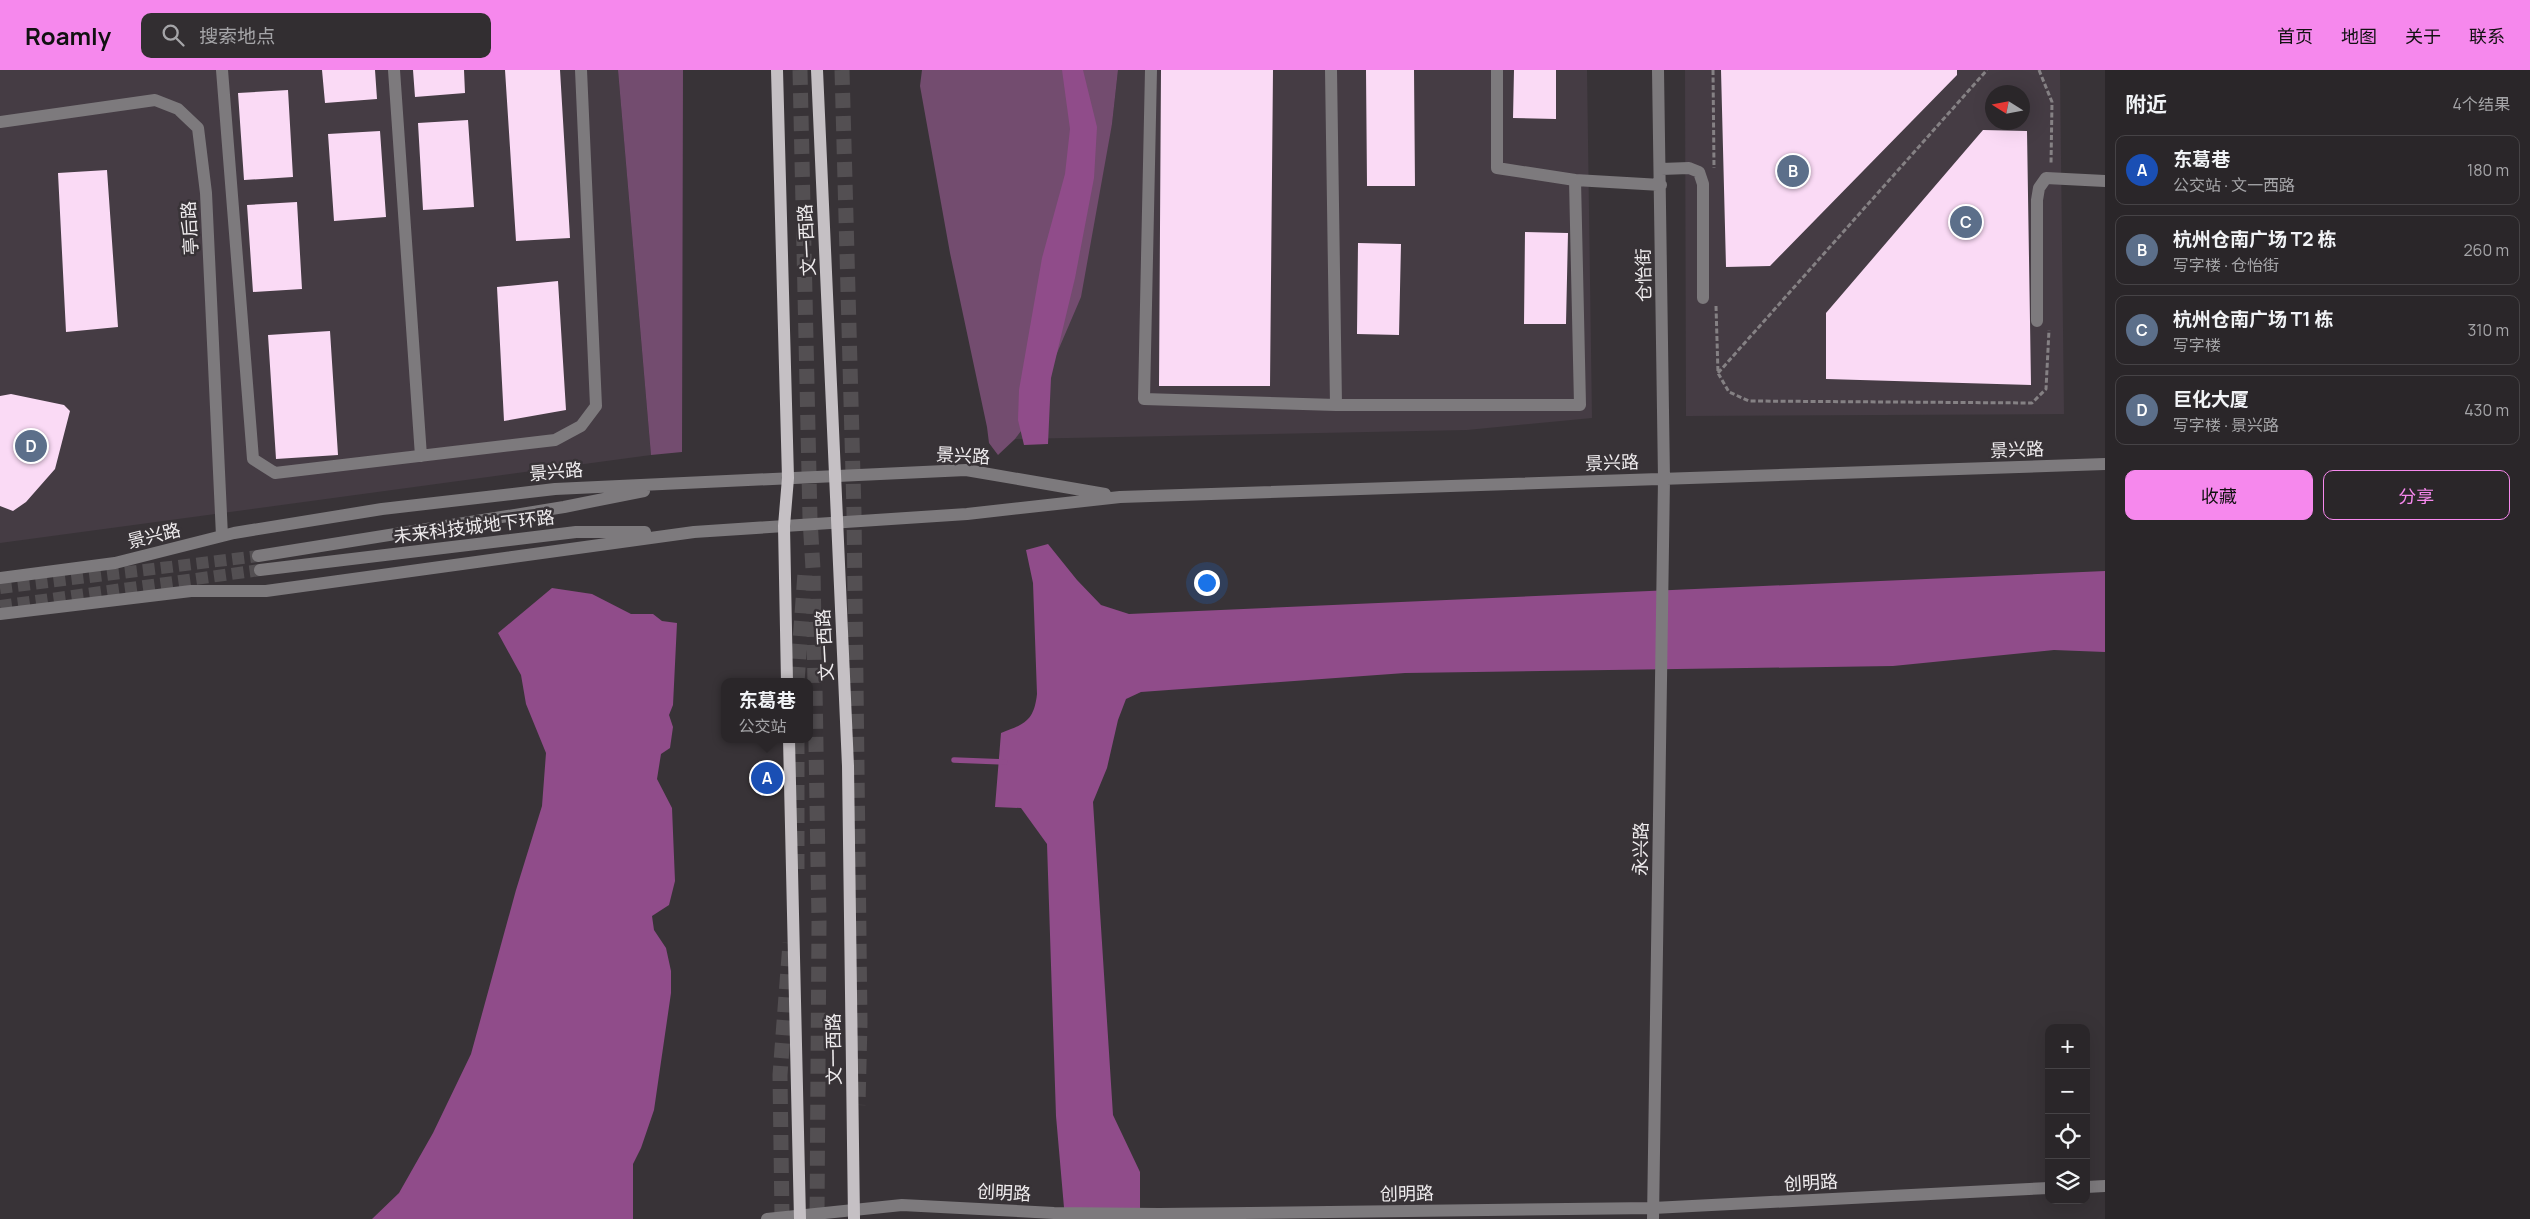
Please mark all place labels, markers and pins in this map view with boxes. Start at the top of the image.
pin: B [1777,152,1809,190]
pin: C [1950,203,1982,241]
pin: D [15,427,47,465]
pin: A [751,759,783,797]

